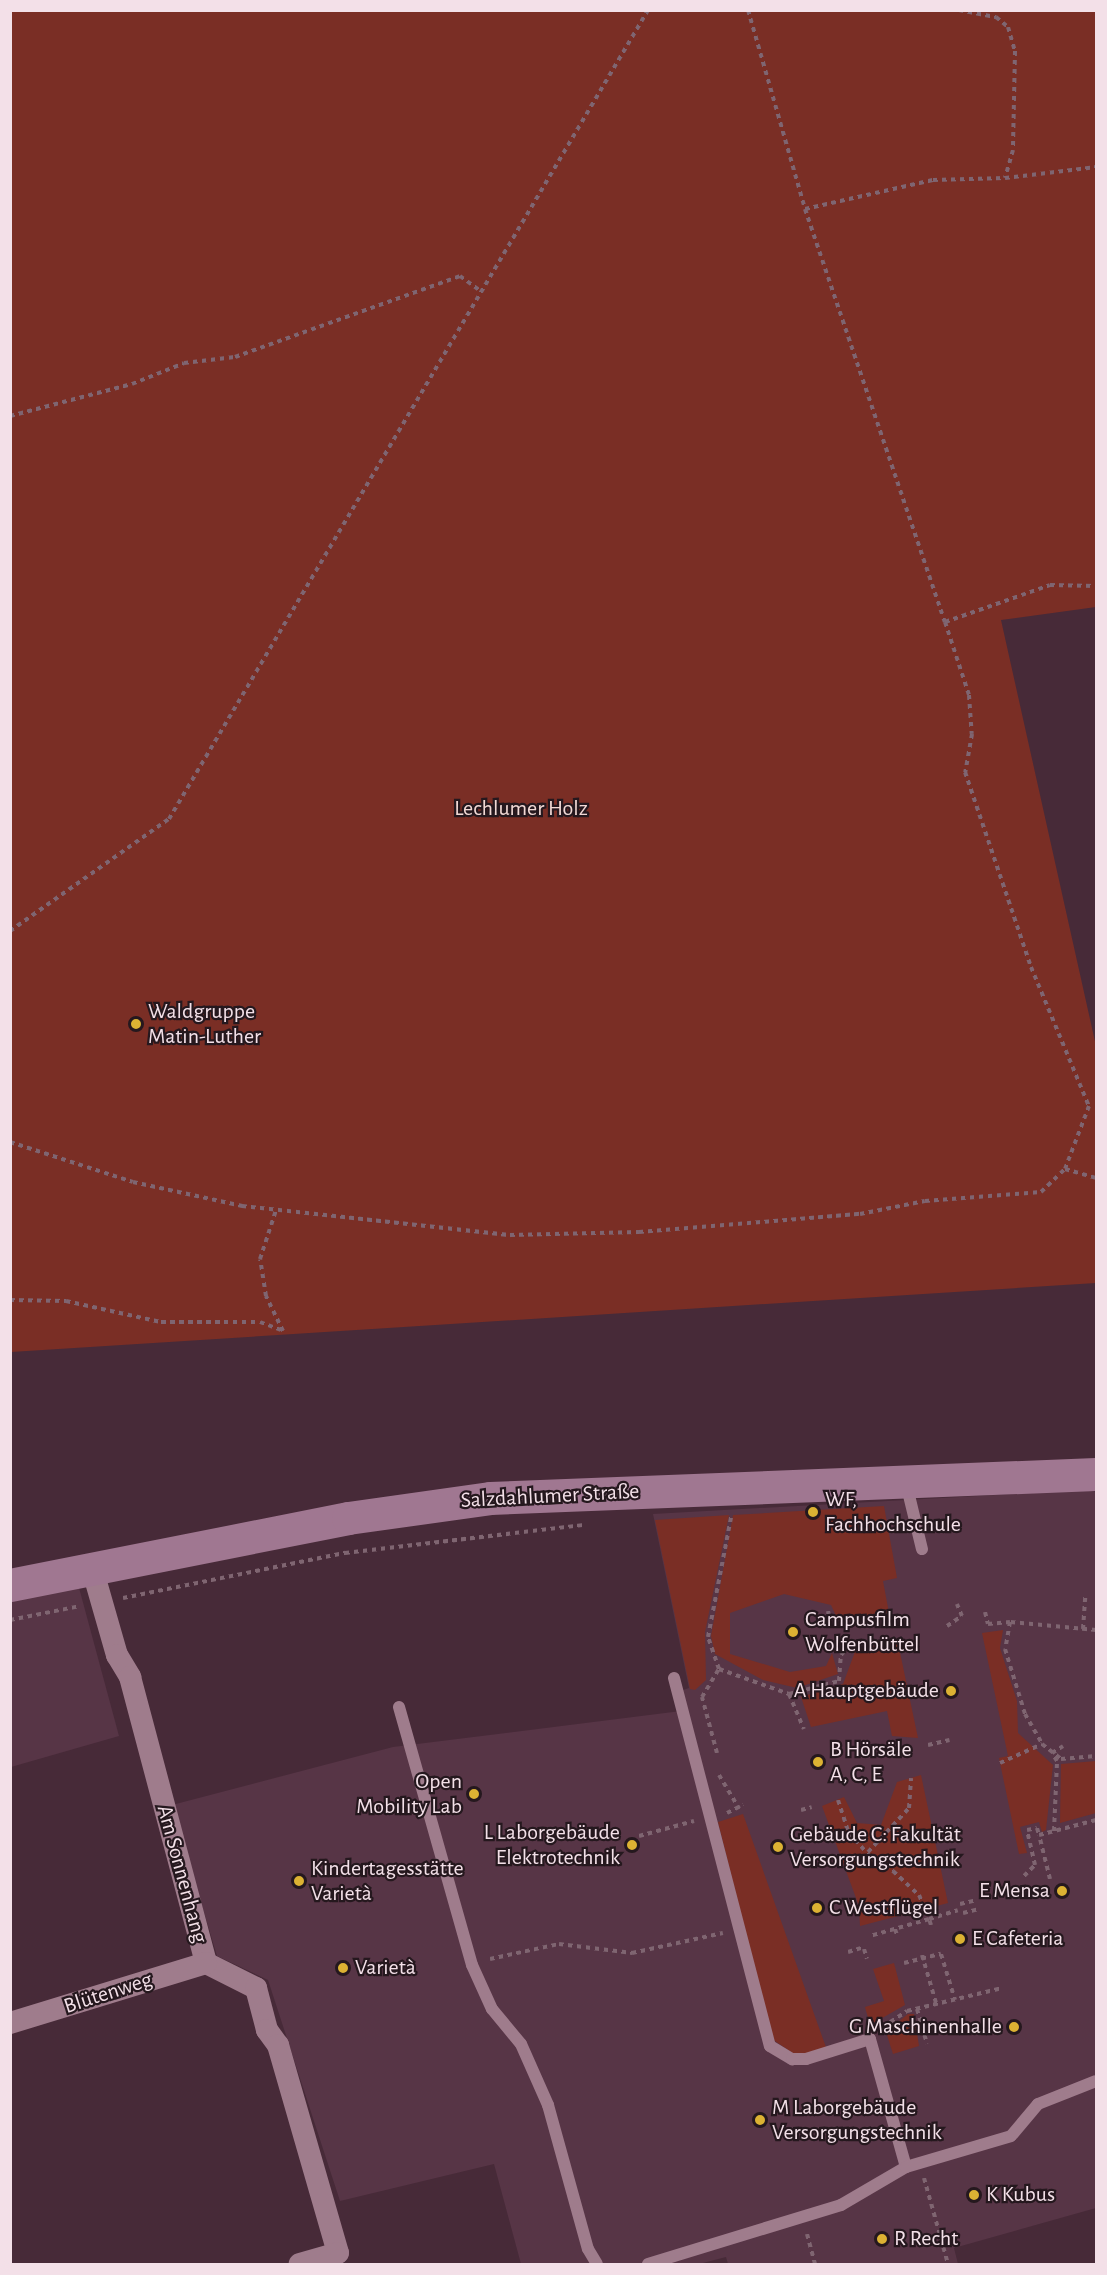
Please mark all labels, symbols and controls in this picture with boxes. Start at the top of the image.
park label: Lechlumer Holz [454,796,588,822]
place label: Waldgruppe Matin-Luther [148,998,261,1050]
marker: Waldgruppe Matin-Luther [129,1017,143,1031]
street label: Salzdahlumer Straße [460,1478,640,1514]
place label: WF, Fachhochschule [825,1486,961,1538]
marker: WF, Fachhochschule [806,1505,820,1519]
place label: Campusfilm Wolfenbüttel [805,1606,920,1658]
marker: Campusfilm Wolfenbüttel [786,1625,800,1639]
place label: A Hauptgebäude [794,1678,939,1704]
marker: A Hauptgebäude [944,1684,958,1698]
place label: B Hörsäle A, C, E [830,1736,912,1788]
marker: B Hörsäle A, C, E [811,1755,825,1769]
place label: Open Mobility Lab [356,1768,462,1820]
marker: Open Mobility Lab [467,1787,481,1801]
street label: Am Sonnenhang [151,1802,213,1946]
place label: L Laborgebäude Elektrotechnik [484,1819,620,1870]
place label: Gebäude C: Fakultät Versorgungstechnik [790,1821,961,1873]
marker: L Laborgebäude Elektrotechnik [625,1838,639,1852]
marker: Gebäude C: Fakultät Versorgungstechnik [771,1840,785,1854]
place label: Kindertagesstätte Varietà [311,1855,464,1906]
marker: Kindertagesstätte Varietà [292,1874,306,1888]
place label: E Mensa [979,1878,1050,1904]
marker: E Mensa [1055,1884,1069,1898]
place label: C Westflügel [829,1895,938,1921]
marker: C Westflügel [810,1901,824,1915]
place label: E Cafeteria [972,1926,1063,1952]
marker: E Cafeteria [953,1932,967,1946]
place label: Varietà [355,1955,416,1981]
marker: Varietà [336,1961,350,1975]
street label: Blütenweg [60,1966,156,2020]
place label: G Maschinenhalle [849,2014,1002,2040]
marker: G Maschinenhalle [1007,2020,1021,2034]
place label: M Laborgebäude Versorgungstechnik [772,2094,942,2146]
marker: M Laborgebäude Versorgungstechnik [753,2113,767,2127]
place label: K Kubus [986,2182,1055,2208]
marker: K Kubus [967,2188,981,2202]
place label: R Recht [894,2226,958,2252]
marker: R Recht [875,2232,889,2246]

